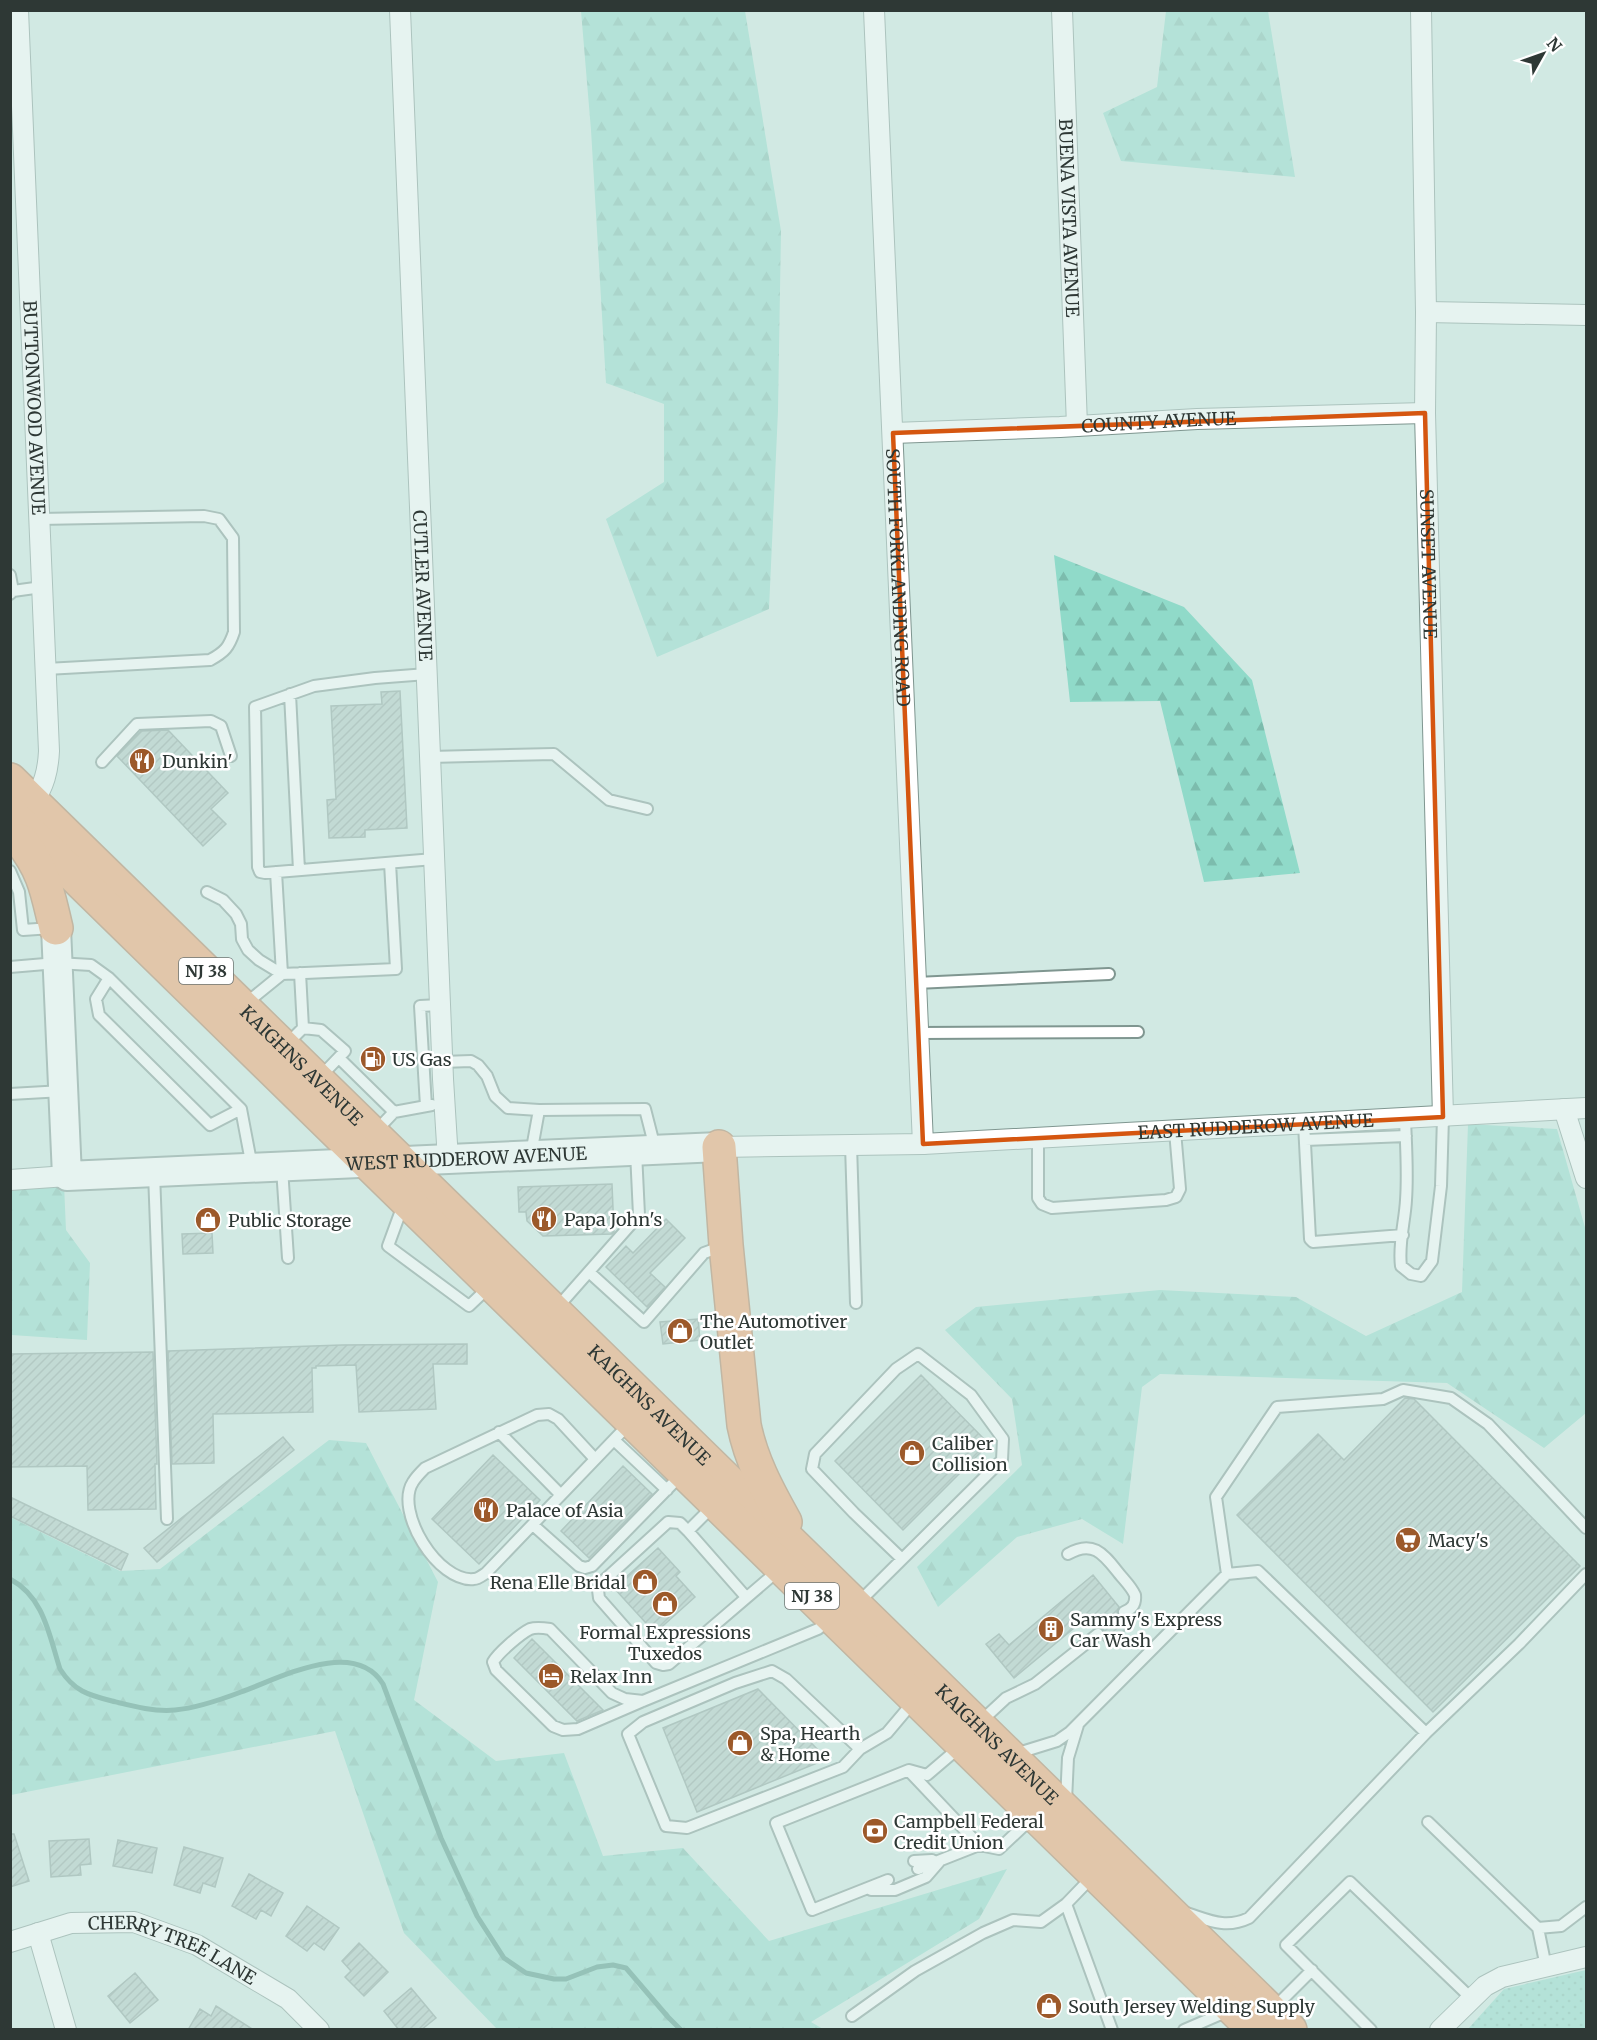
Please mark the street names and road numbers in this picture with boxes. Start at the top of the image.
street label: BUENA VISTA AVENUE [1054,118,1085,318]
street label: BUTTONWOOD AVENUE [19,300,51,516]
street label: COUNTY AVENUE [1081,406,1237,437]
street label: SOUTH FORKLANDING ROAD [881,448,916,707]
street label: SUNSET AVENUE [1415,489,1442,640]
street label: CUTLER AVENUE [409,510,438,662]
road number: NJ 38 [179,958,233,984]
street label: KAIGHNS AVENUE [236,1000,368,1130]
street label: EAST RUDDEROW AVENUE [1137,1108,1375,1144]
street label: WEST RUDDEROW AVENUE [344,1141,588,1175]
street label: KAIGHNS AVENUE [583,1340,716,1470]
road number: NJ 38 [785,1583,839,1609]
street label: KAIGHNS AVENUE [931,1679,1064,1810]
street label: CHERRY TREE LANE [88,1910,261,1989]

